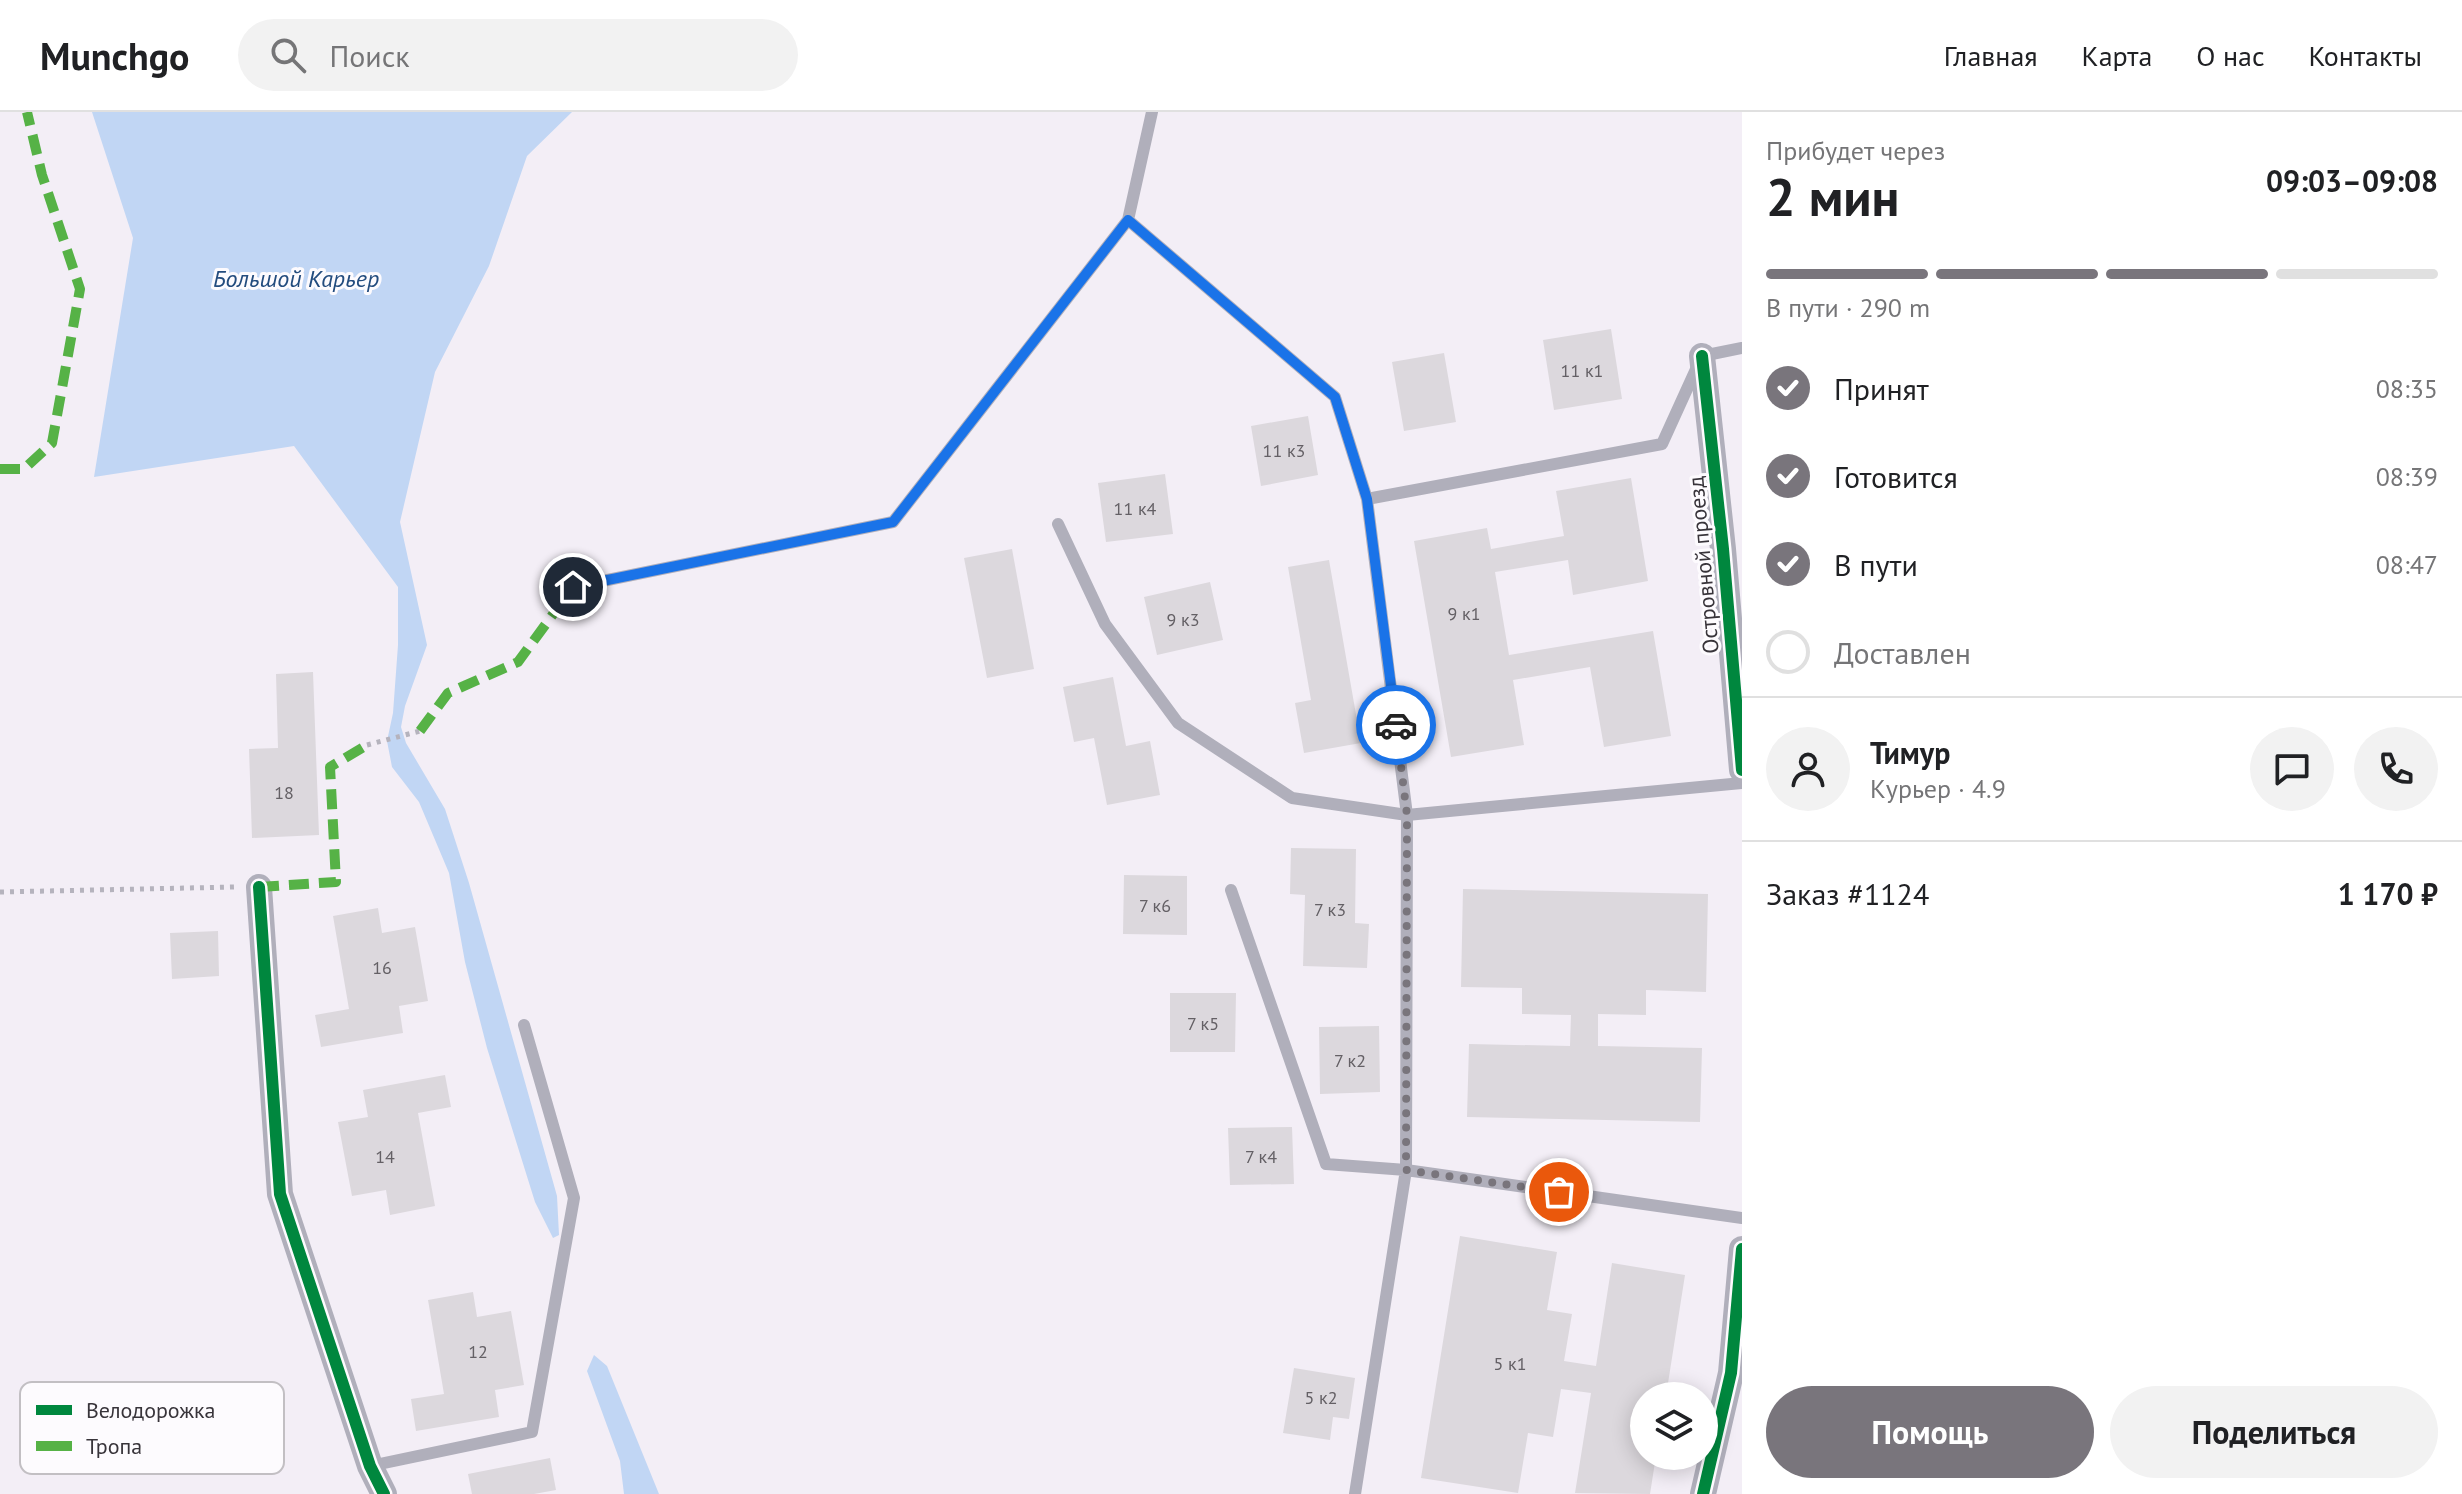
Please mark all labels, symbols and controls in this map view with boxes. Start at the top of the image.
search box [238,19,798,91]
text: Munchgo [40,31,190,80]
icon: search [266,33,310,77]
text: Поиск [330,36,410,75]
text: Главная [1944,37,2038,74]
text: Карта [2082,37,2152,74]
text: О нас [2196,37,2265,74]
text: Контакты [2309,37,2422,74]
text: Прибудет через [1766,134,1945,167]
text: 09:03–09:08 [2266,161,2438,200]
text: 2 мин [1766,163,1900,230]
water label: Большой Карьер [213,263,379,294]
text: В пути · 290 m [1766,291,1930,324]
house number: 11 к1 [1561,359,1603,382]
icon: check [1766,366,1810,410]
text: Принят [1834,369,1929,408]
text: 08:35 [2376,372,2438,405]
house number: 11 к3 [1263,439,1305,462]
icon: check [1766,454,1810,498]
text: Готовится [1834,457,1958,496]
text: 08:39 [2376,460,2438,493]
street label: Островной проезд [1681,475,1725,655]
house number: 11 к4 [1114,497,1157,520]
icon: check [1766,542,1810,586]
text: В пути [1834,545,1918,584]
text: 08:47 [2376,548,2438,581]
pin [539,553,607,621]
icon: home [551,565,595,609]
house number: 9 к1 [1447,602,1481,625]
house number: 9 к3 [1166,608,1200,631]
text: Доставлен [1834,633,1971,672]
courier [1356,685,1436,765]
icon: car [1374,703,1418,747]
button: person [1766,727,1850,811]
button: chat [2250,727,2334,811]
button: phone [2354,727,2438,811]
text: Тимур [1870,733,1950,772]
text: Курьер · 4.9 [1870,772,2006,805]
house number: 18 [274,781,294,804]
text: Заказ #1124 [1766,874,1929,913]
text: 1 170 ₽ [2338,874,2438,913]
house number: 7 к6 [1139,894,1171,917]
house number: 7 к3 [1314,898,1346,921]
house number: 16 [372,956,392,979]
house number: 7 к5 [1187,1012,1219,1035]
house number: 7 к2 [1334,1049,1366,1072]
house number: 14 [375,1145,395,1168]
house number: 7 к4 [1245,1145,1277,1168]
pin [1525,1158,1593,1226]
icon: bag [1537,1170,1581,1214]
house number: 12 [468,1340,488,1363]
house number: 5 к1 [1493,1352,1527,1375]
legend [20,1382,284,1474]
map controls [1630,1382,1718,1470]
button: layers [1630,1382,1718,1470]
house number: 5 к2 [1304,1386,1338,1409]
button: Помощь [1766,1386,2094,1478]
button: Поделиться [2110,1386,2438,1478]
text: Велодорожка [86,1396,215,1424]
text: Тропа [86,1432,142,1460]

